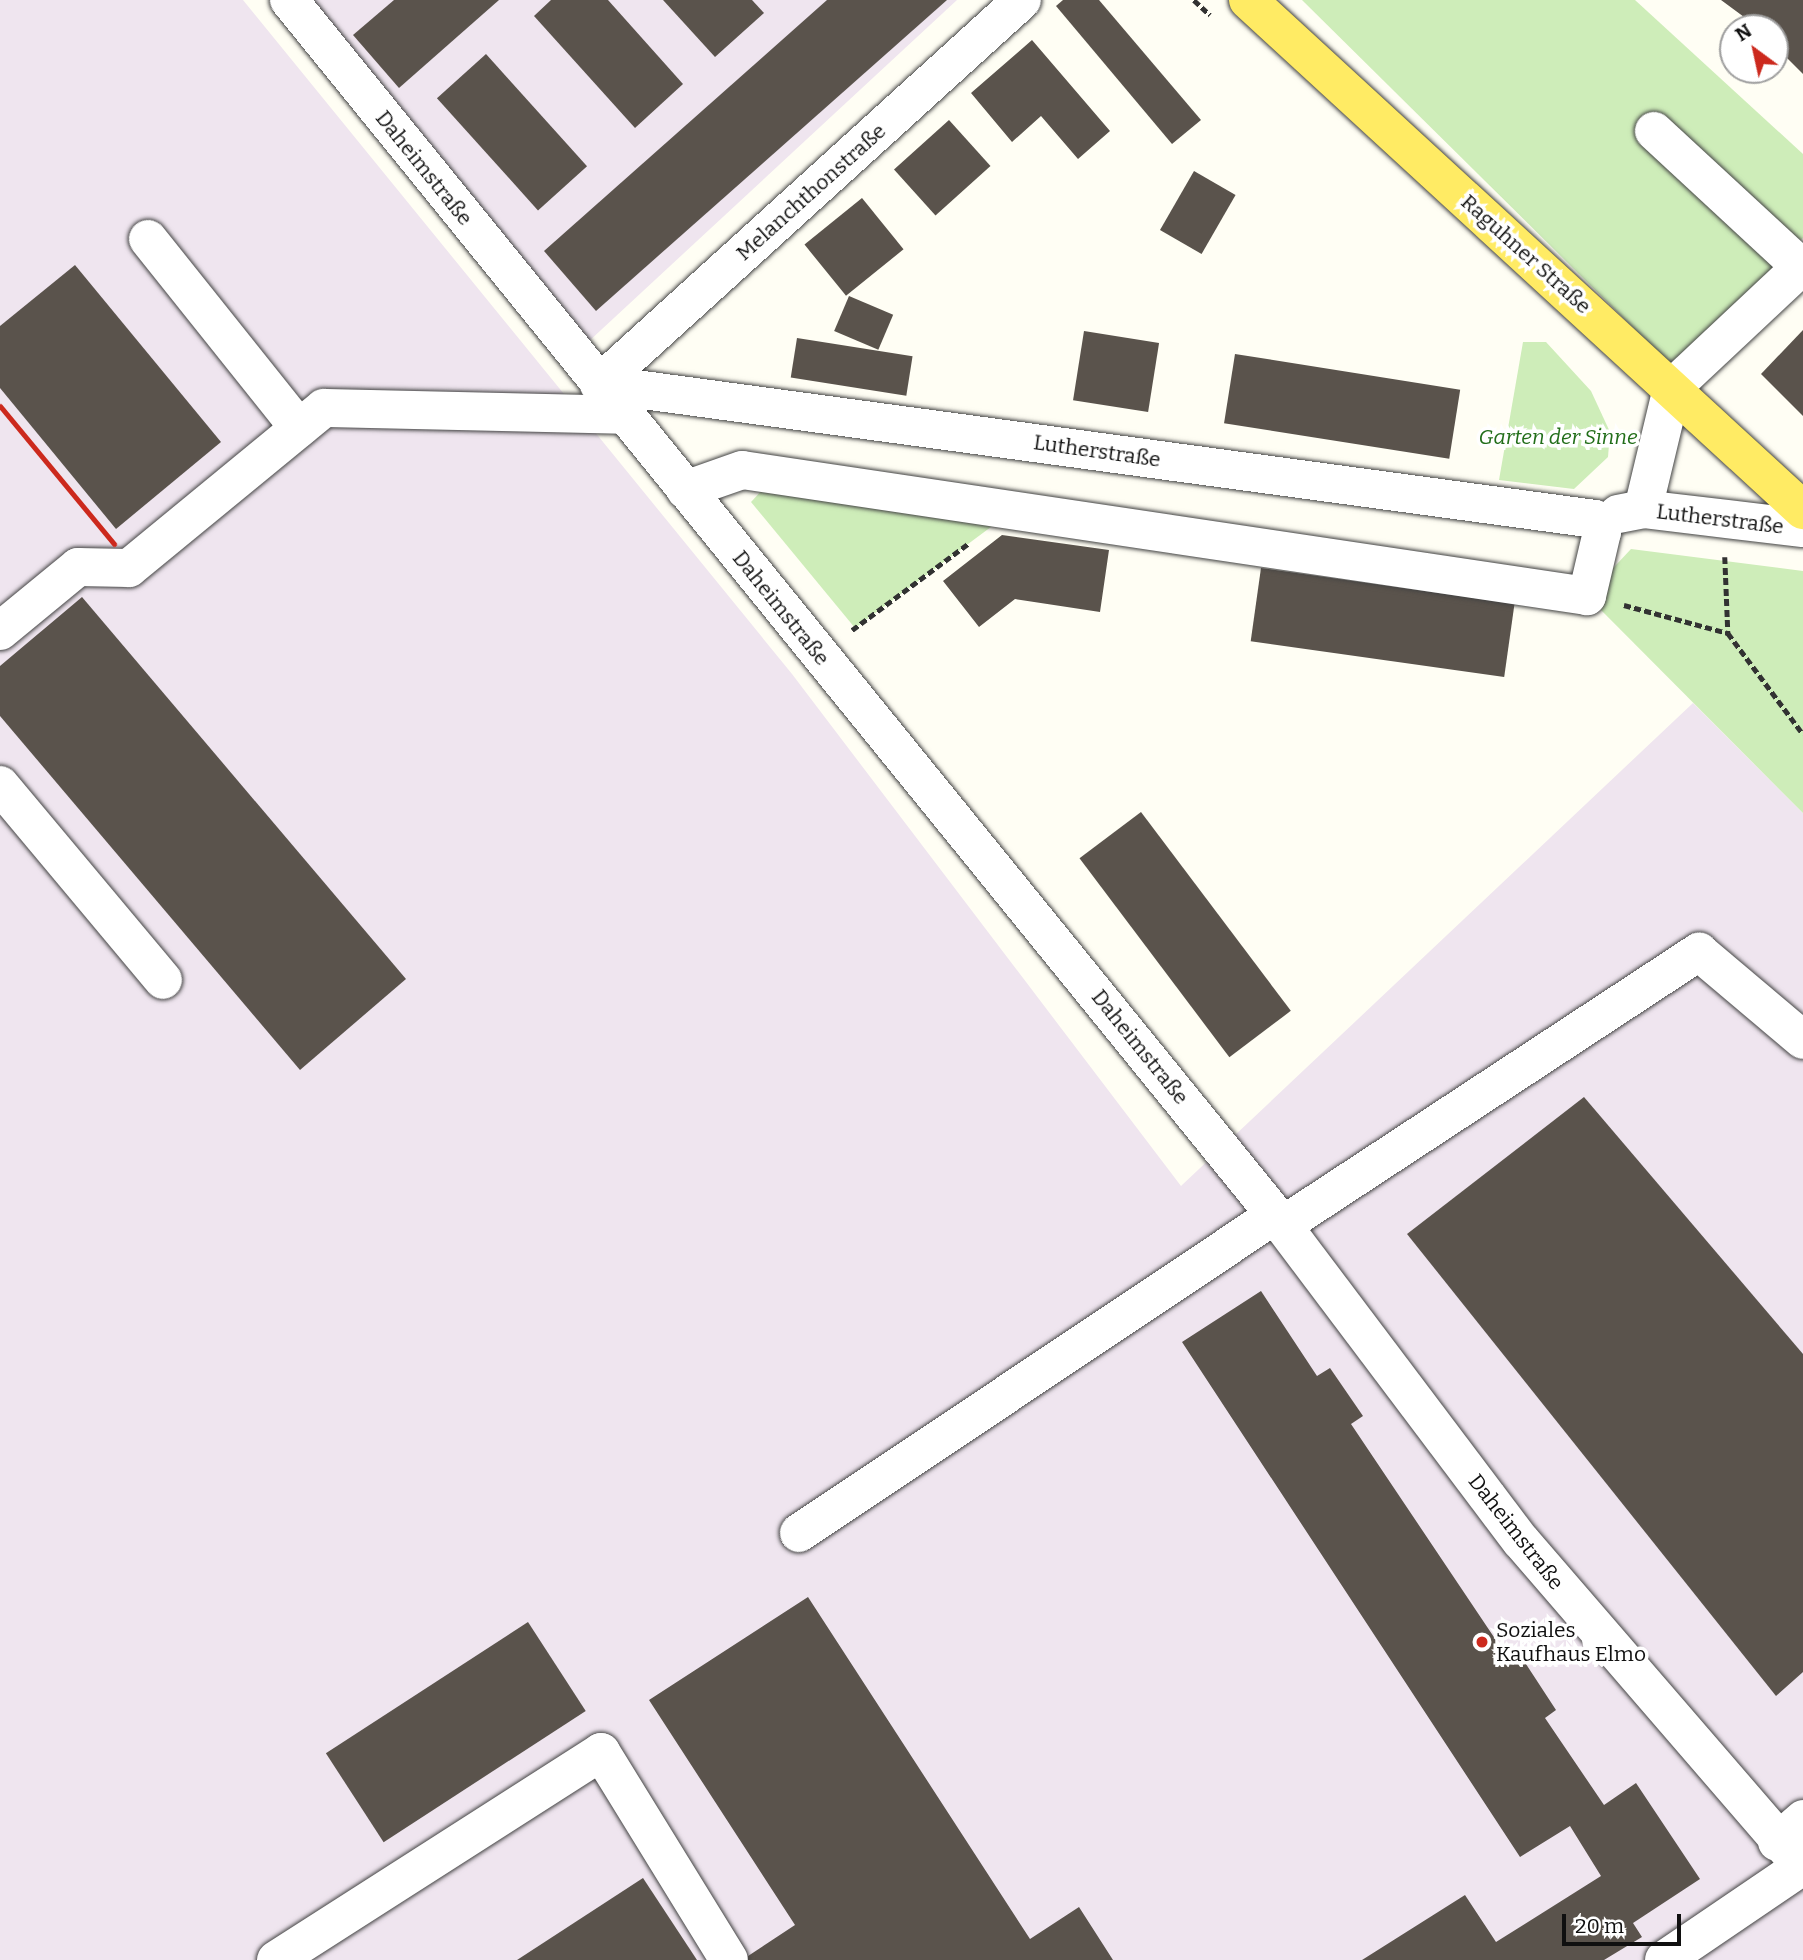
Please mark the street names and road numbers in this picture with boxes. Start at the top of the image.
street label: Daheimstraße [370,106,478,230]
street label: Melanchthonstraße [731,118,891,266]
street label: Raguhner Straße [1456,189,1596,319]
street label: Lutherstraße [1032,430,1162,472]
street label: Lutherstraße [1655,499,1785,539]
street label: Daheimstraße [727,546,835,670]
street label: Daheimstraße [1086,985,1194,1109]
street label: Daheimstraße [1463,1469,1569,1595]

